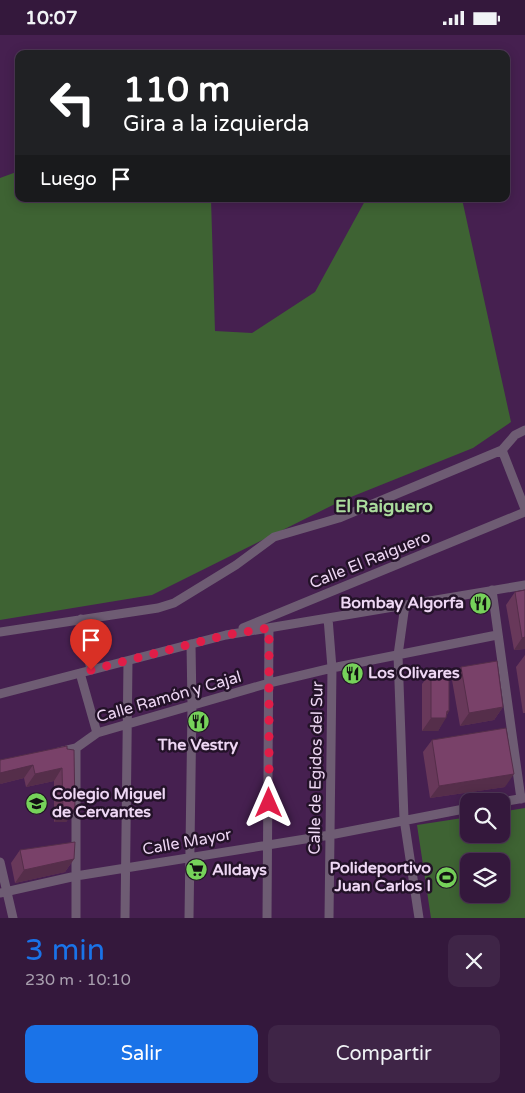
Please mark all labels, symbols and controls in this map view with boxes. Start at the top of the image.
text: 10:07 [25,7,78,29]
text: 110 m [123,69,230,111]
icon: left [40,70,105,135]
text: Gira a la izquierda [123,111,309,137]
icon: arrive [107,165,135,193]
text: Luego [40,168,97,190]
district label: El Raiguero [335,495,433,517]
street label: Calle El Raiguero [307,527,433,593]
restaurant icon: Bombay Algorfa [468,591,492,615]
place label: Bombay Algorfa [340,593,464,613]
pin [70,619,112,670]
icon: arrive [77,626,105,654]
restaurant icon: Los Olivares [340,661,364,685]
place label: Los Olivares [368,663,460,683]
street label: Calle Ramón y Cajal [94,667,244,727]
street label: Calle de Egidos del Sur [304,680,328,855]
restaurant icon: The Vestry [186,709,210,733]
place label: The Vestry [157,735,239,755]
position arrow [242,776,294,828]
place label: Colegio Miguel de Cervantes [52,784,166,822]
school or university icon: Colegio Miguel de Cervantes [24,791,48,815]
map controls [460,793,510,903]
button: search [460,793,510,843]
street label: Calle Mayor [141,824,234,860]
button: layers [460,853,510,903]
supermarket icon: Alldays [184,858,208,882]
place label: Polideportivo Juan Carlos I [329,858,431,896]
place label: Alldays [212,860,267,880]
sports icon: Polideportivo Juan Carlos I [435,865,459,889]
text: 3 min [25,932,105,969]
button: close [448,935,500,987]
text: 230 m · 10:10 [25,970,131,990]
button: Salir [25,1025,258,1083]
button: Compartir [268,1025,500,1083]

